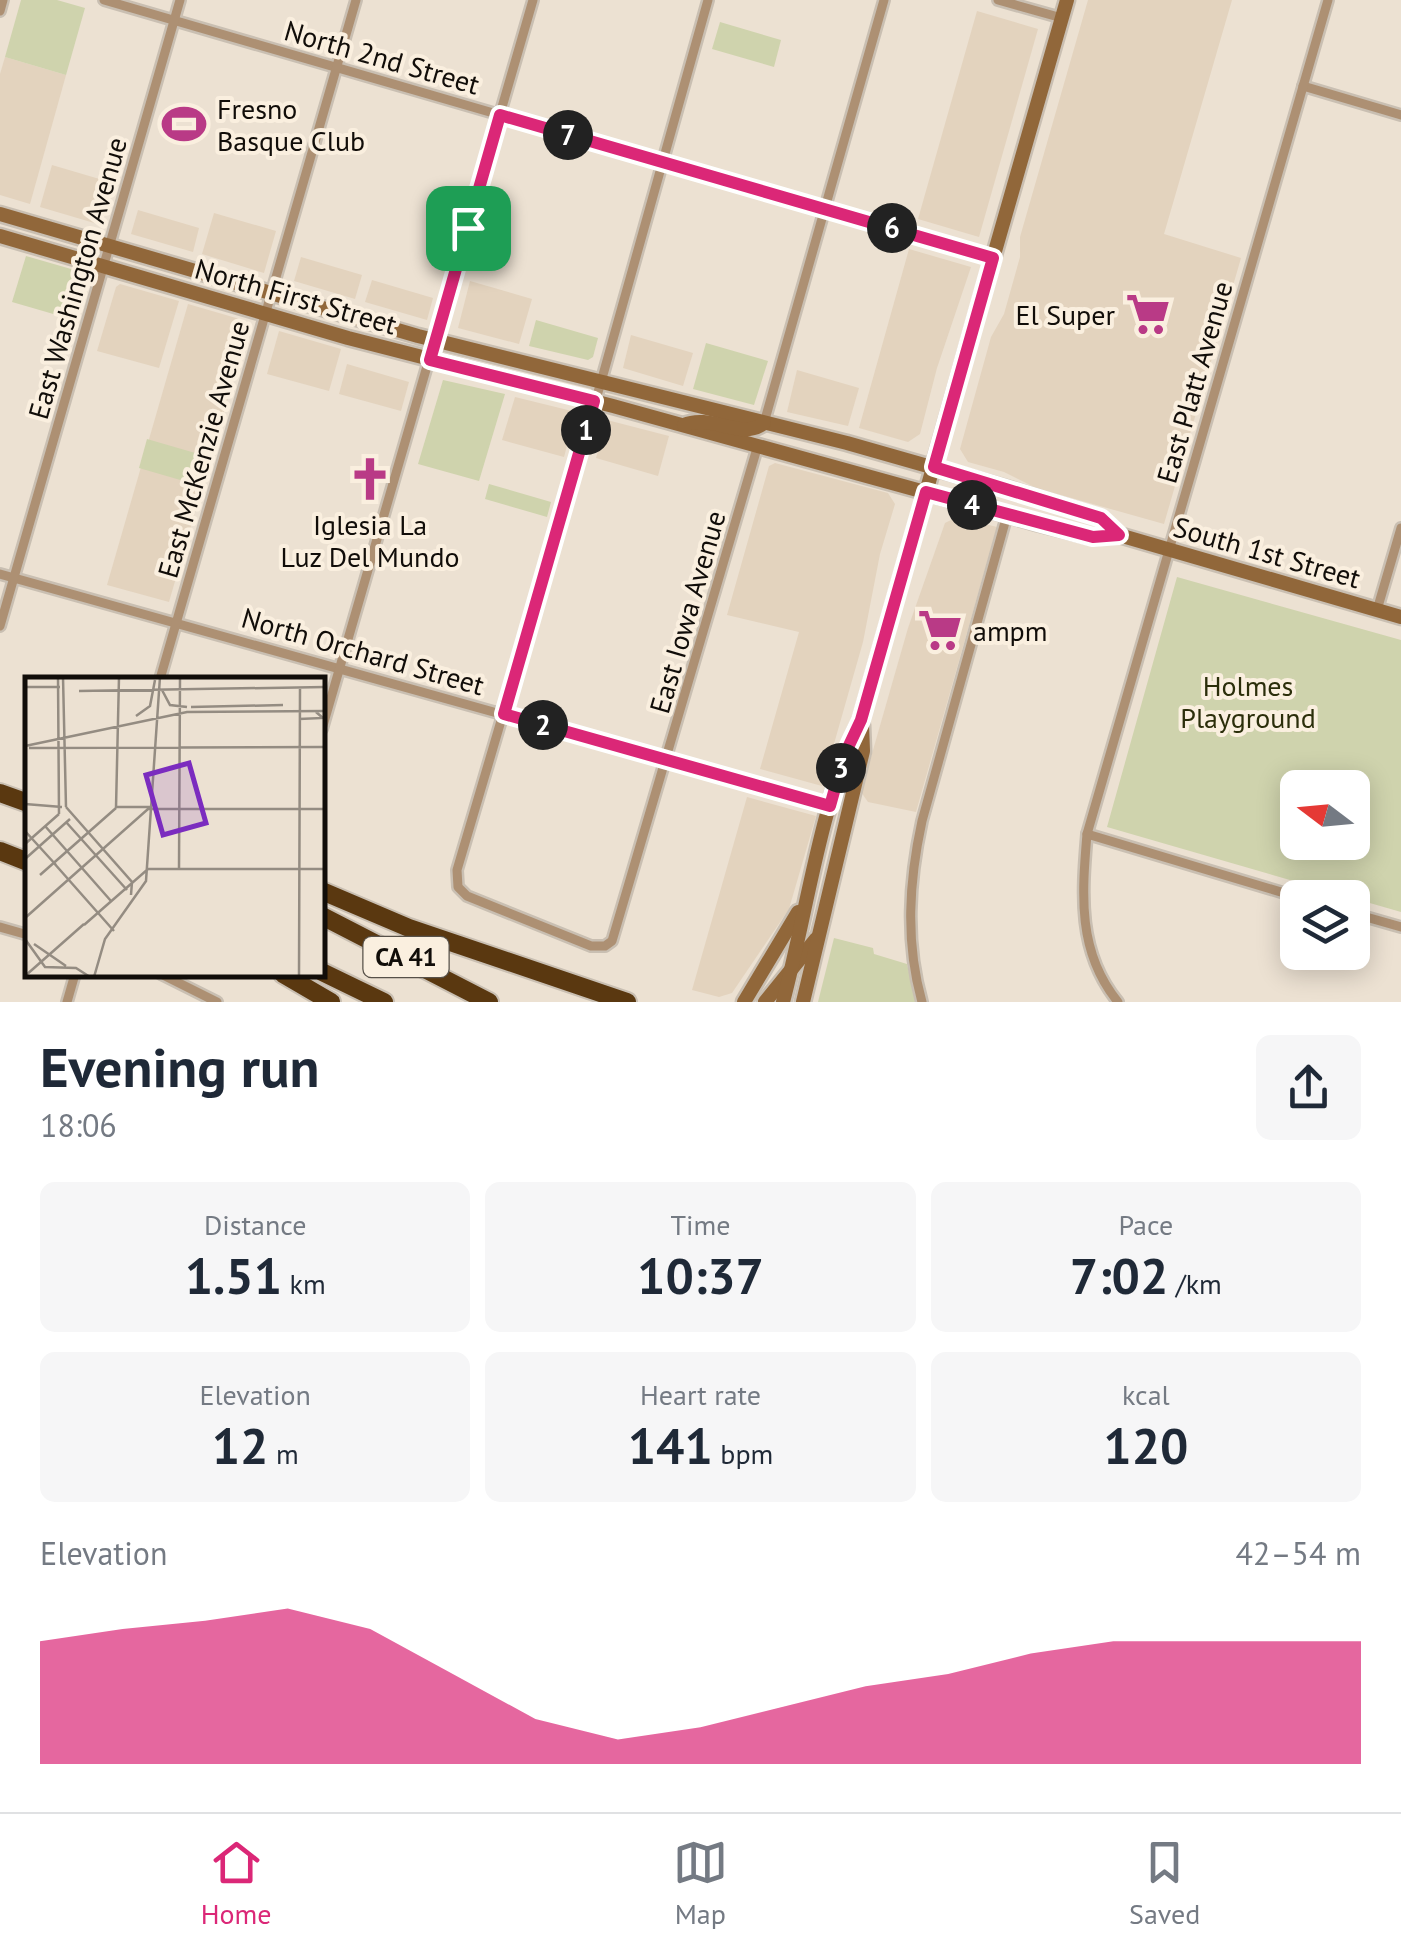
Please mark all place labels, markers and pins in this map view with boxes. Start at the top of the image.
place label: Fresno Basque Club [217,90,365,159]
sports icon: Fresno Basque Club [160,100,208,148]
pin: 7 [543,110,593,160]
pin [426,186,511,271]
pin: 6 [867,203,917,253]
supermarket icon: El Super [1124,290,1172,338]
place label: El Super [1015,296,1115,333]
pin: 1 [561,405,611,455]
church icon: Iglesia La Luz Del Mundo [346,455,394,503]
pin: 4 [947,480,997,530]
place label: Iglesia La Luz Del Mundo [281,506,459,575]
supermarket icon: ampm [916,606,964,654]
place label: ampm [973,612,1048,649]
pin: 2 [518,700,568,750]
pin: 3 [816,743,866,793]

